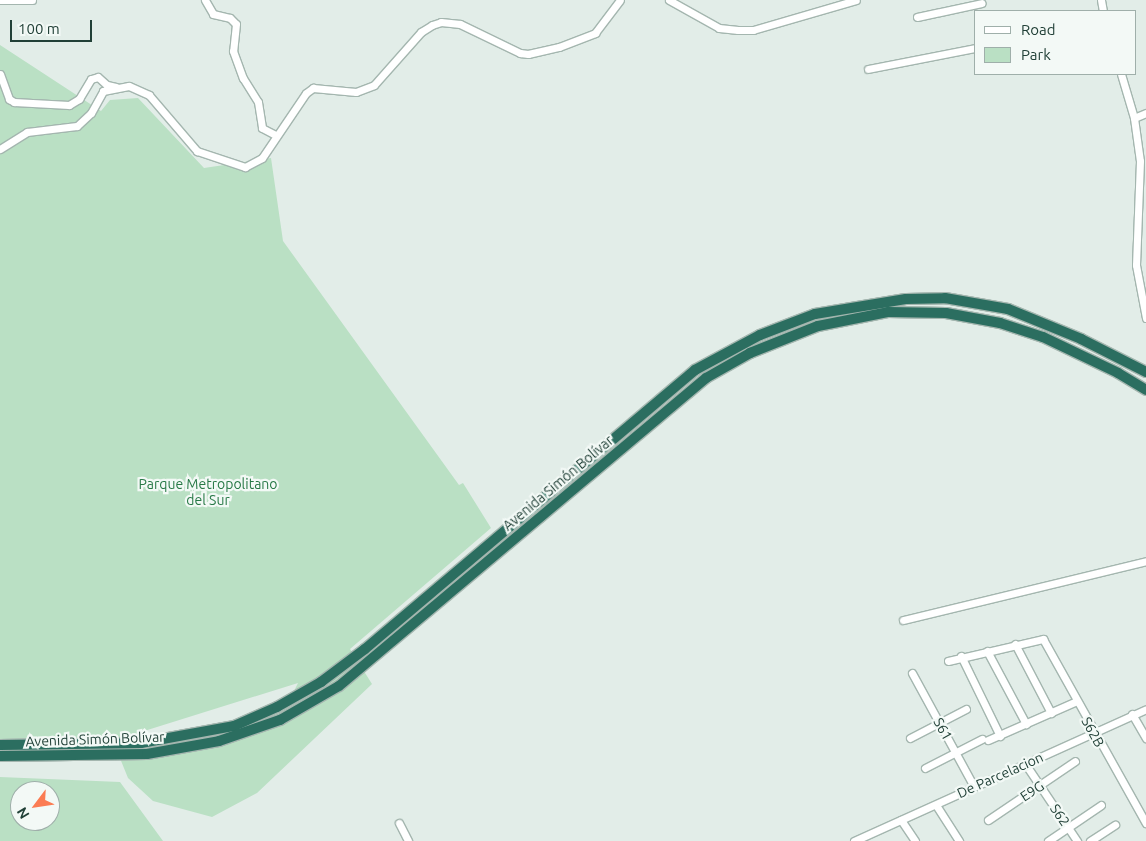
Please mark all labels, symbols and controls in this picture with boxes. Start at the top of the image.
scale bar [12,10,95,42]
legend [974,10,1136,75]
text: 100 m [18,20,60,37]
text: Road [1021,21,1056,38]
text: Park [1021,46,1051,63]
street label: Avenida Simón Bolívar [499,432,617,534]
park label: Parque Metropolitano del Sur [138,476,278,508]
street label: S62B [1078,714,1108,750]
street label: S61 [930,715,956,743]
street label: Avenida Simón Bolívar [25,728,165,750]
street label: De Parcelacion [954,748,1046,802]
street label: E9G [1017,777,1047,805]
north arrow [10,781,60,831]
street label: S62 [1047,801,1073,829]
text: N [13,805,33,822]

